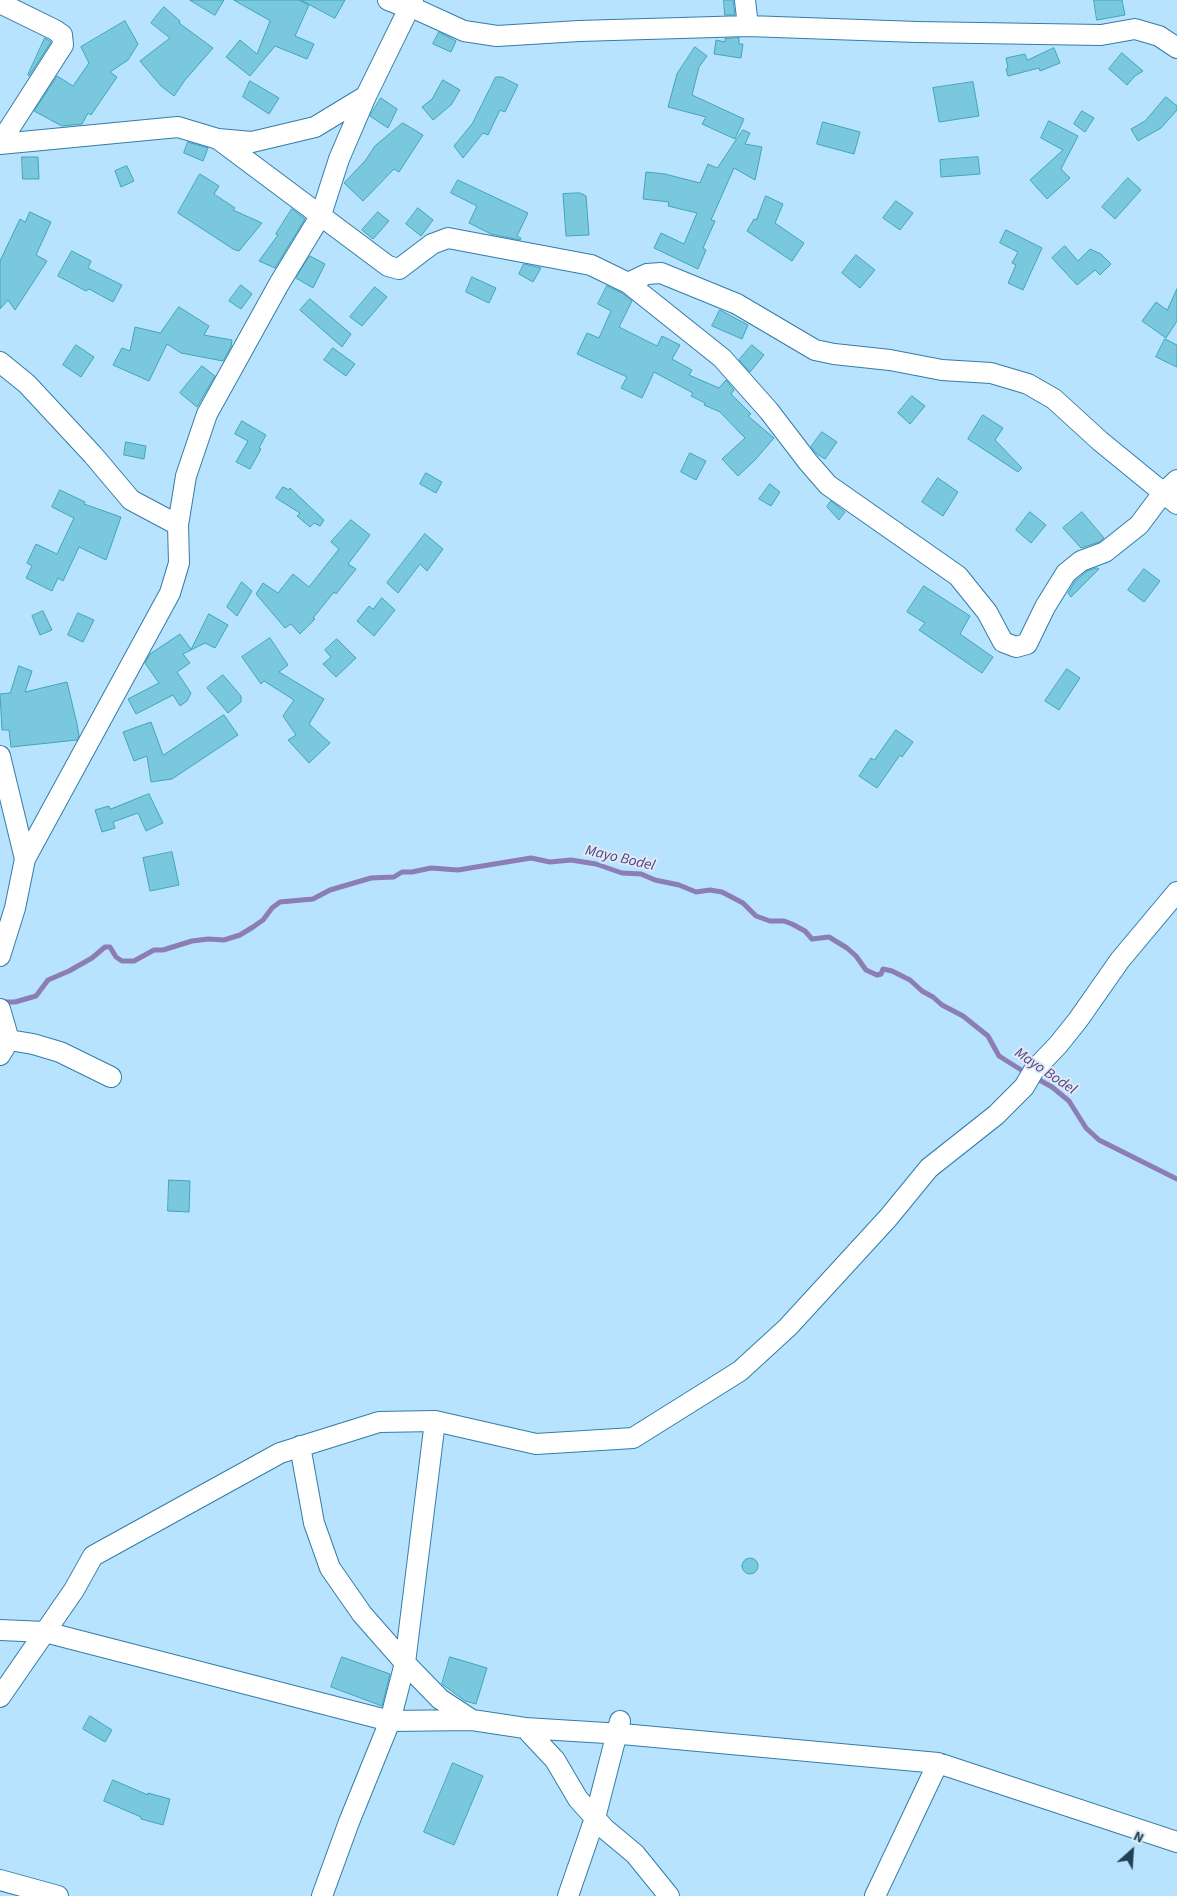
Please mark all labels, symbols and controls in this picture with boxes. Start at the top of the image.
water label: Mayo Bodel [583,842,657,876]
water label: Mayo Bodel [1010,1045,1080,1099]
north arrow [1107,1826,1157,1876]
text: N [1130,1826,1147,1849]

